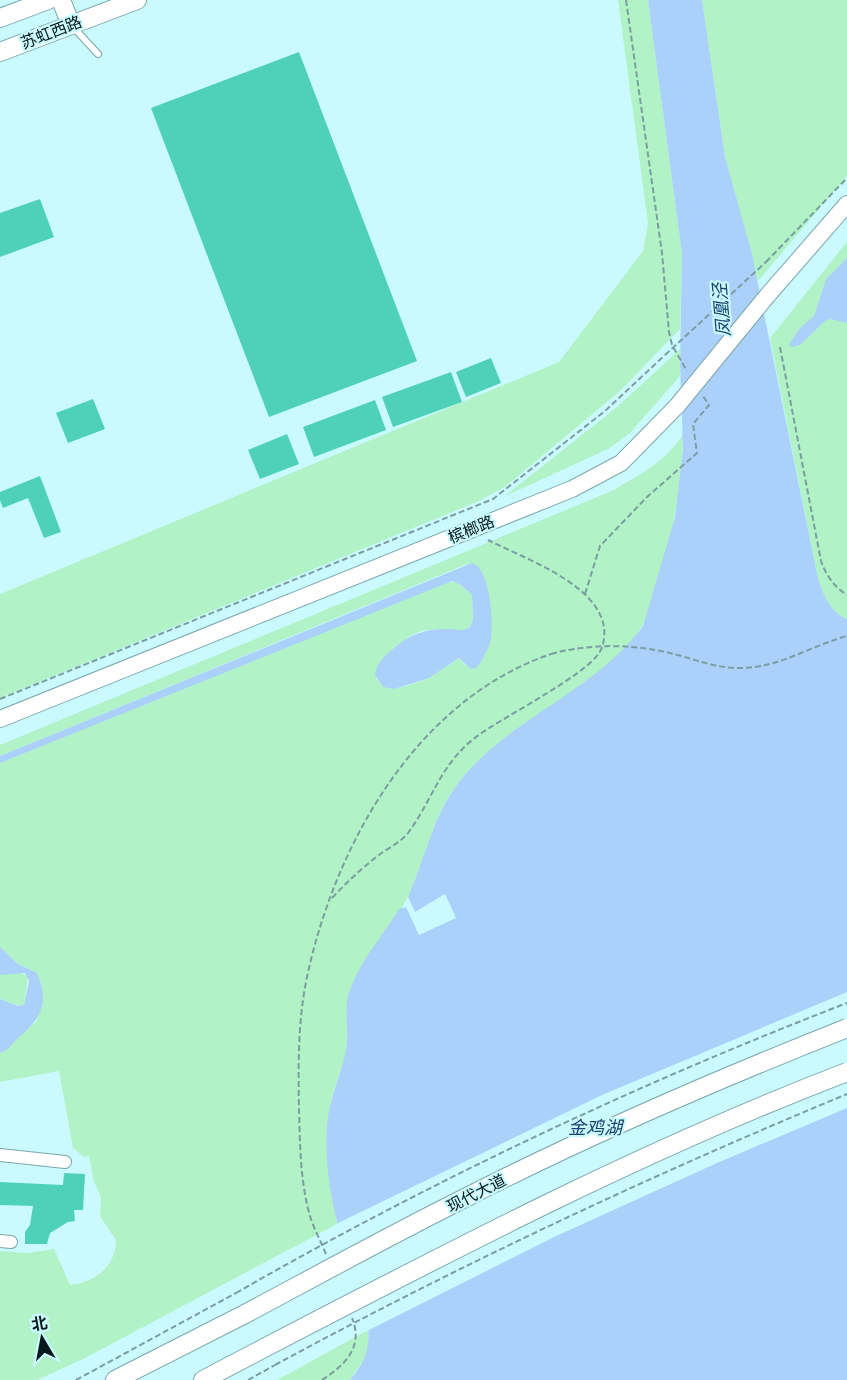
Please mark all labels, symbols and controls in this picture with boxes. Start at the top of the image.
street label: 苏虹西路 [18,11,84,52]
water label: 凤凰泾 [708,280,734,338]
street label: 槟榔路 [445,511,497,546]
water label: 金鸡湖 [568,1116,625,1138]
street label: 现代大道 [443,1170,509,1216]
north arrow [12,1308,72,1368]
text: 北 [30,1312,49,1333]

